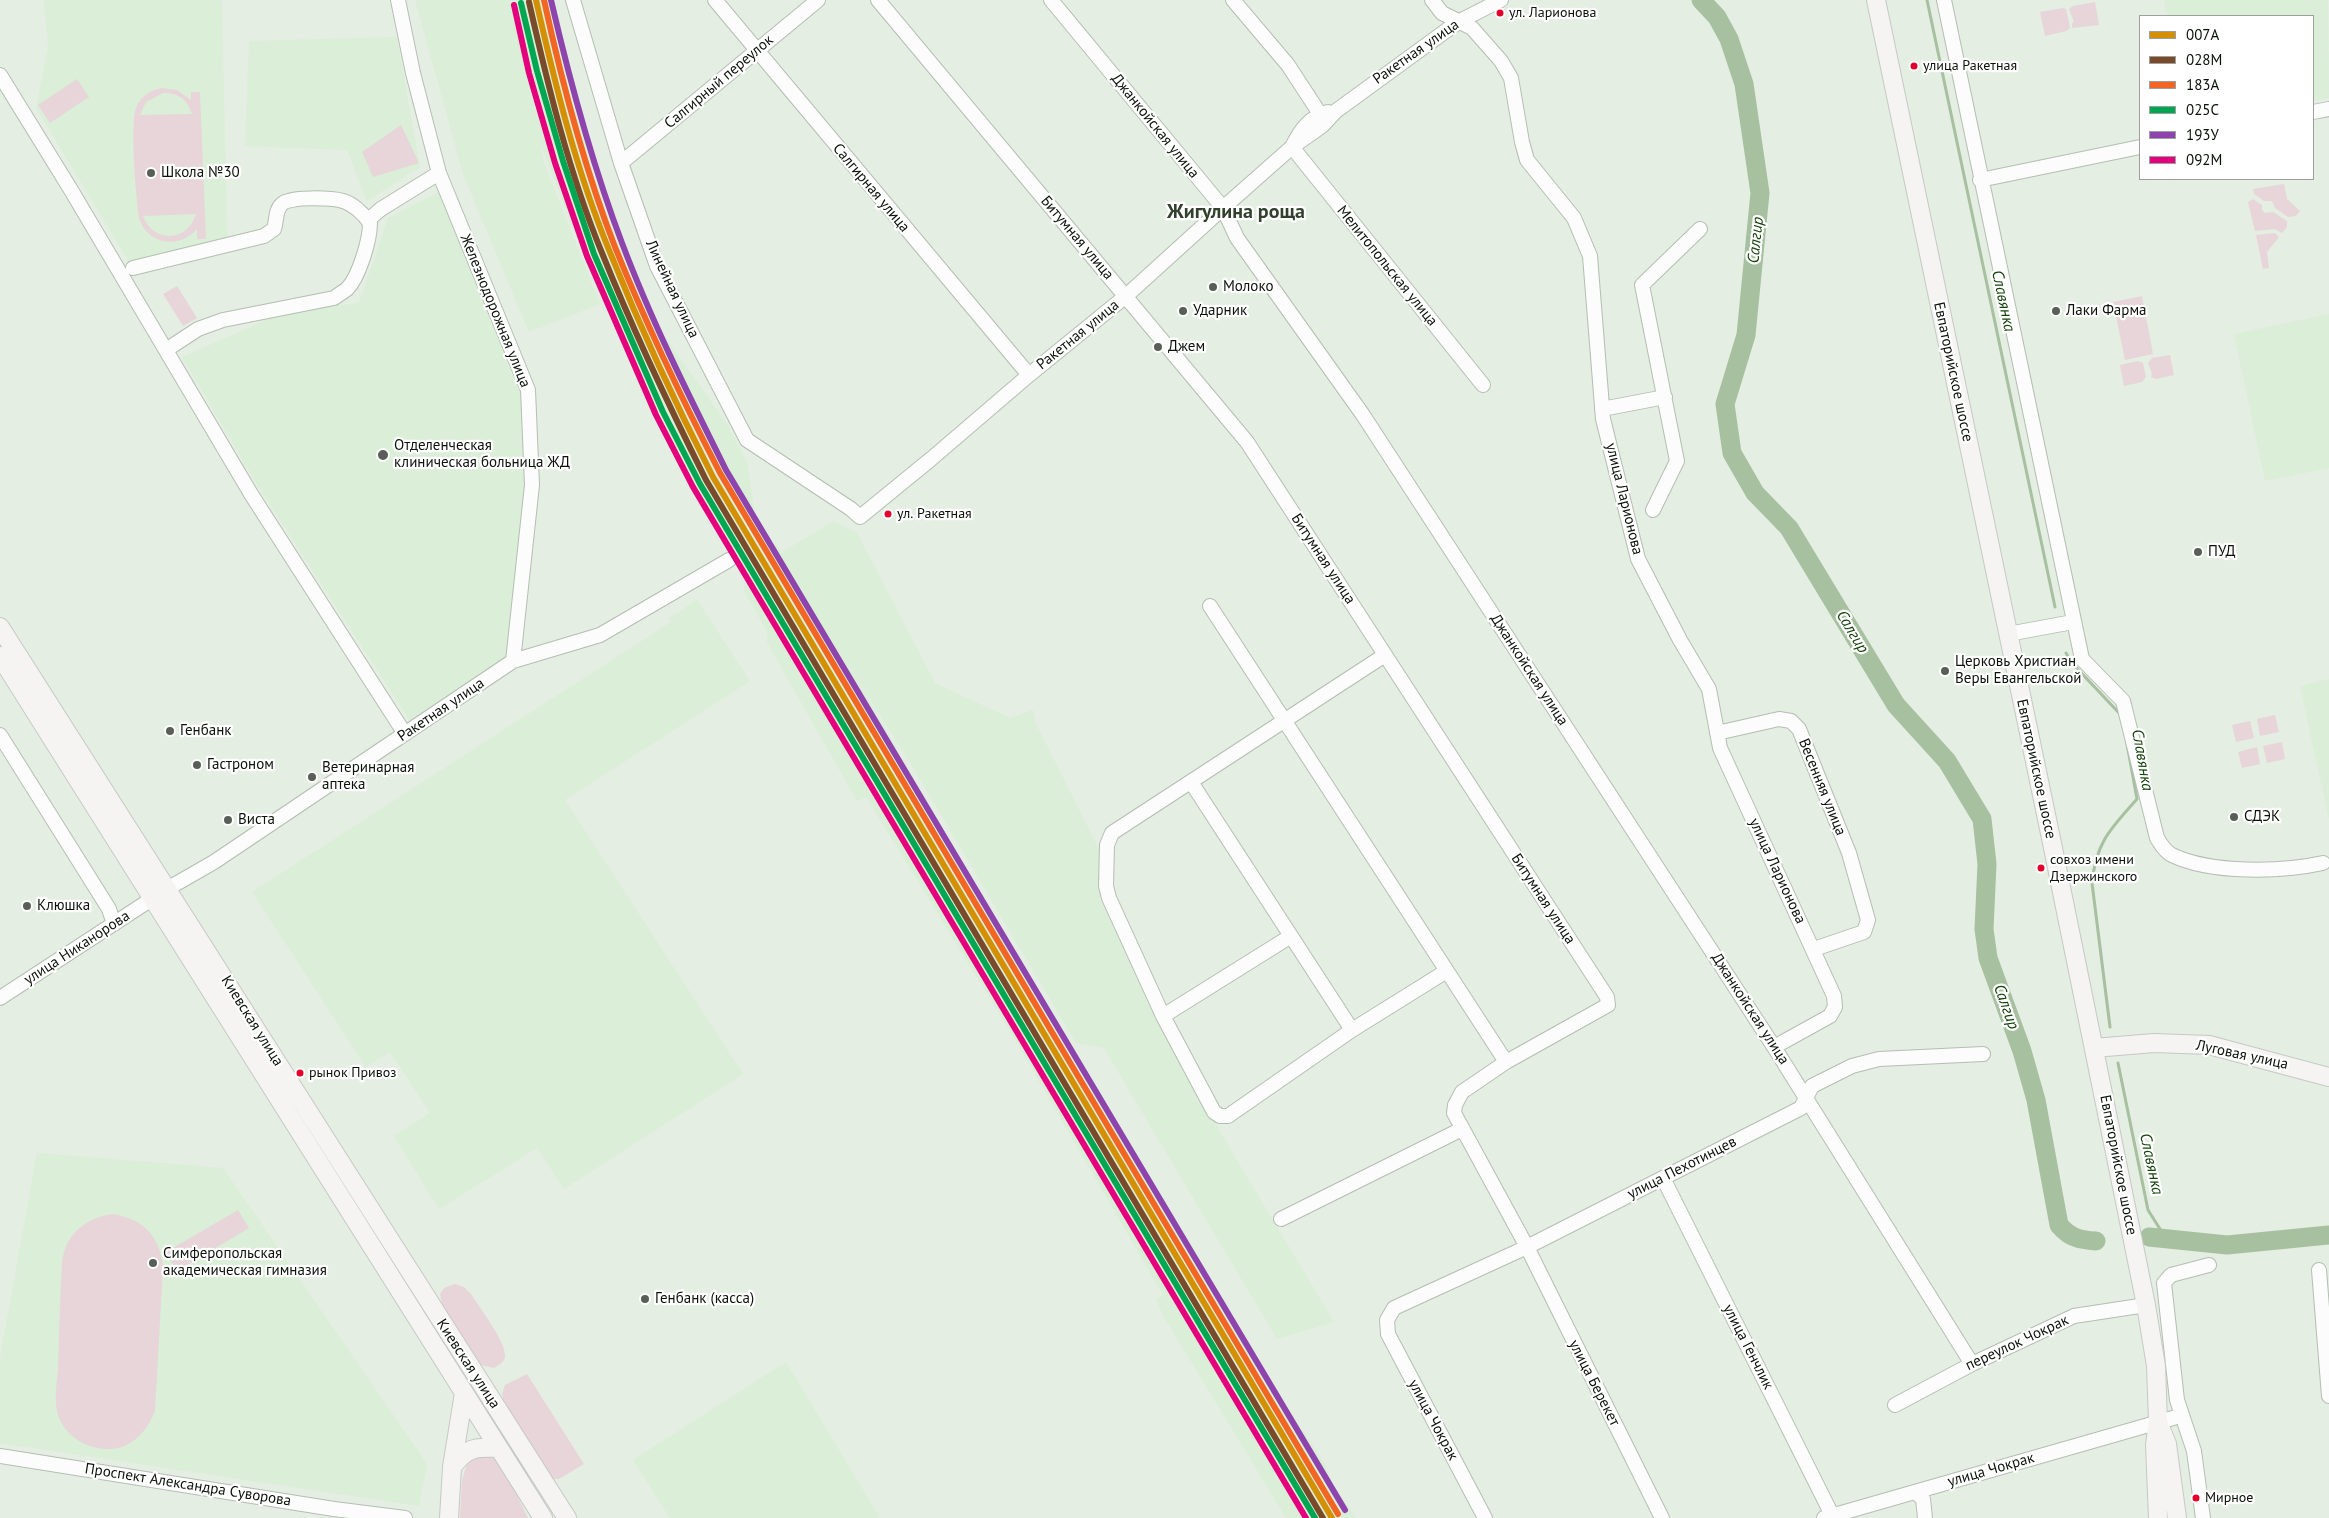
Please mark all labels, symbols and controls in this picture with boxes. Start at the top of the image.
place label: ул. Ларионова [1509,5,1596,21]
marker: ул. Ларионова [1495,8,1505,18]
legend [2139,15,2314,180]
street label: Ракетная улица [1370,16,1462,88]
text: 007А [2186,25,2219,44]
street label: Салгирный переулок [661,31,777,133]
text: 028М [2186,50,2222,69]
place label: улица Ракетная [1923,58,2017,74]
marker: улица Ракетная [1909,61,1919,71]
street label: Джанкойская улица [1107,70,1203,182]
text: 183А [2186,75,2219,94]
text: 025С [2186,100,2219,119]
text: 193У [2186,125,2219,144]
street label: Салгирная улица [829,140,913,236]
text: 092М [2186,150,2222,169]
place label: Школа №30 [161,164,240,182]
marker: Школа №30 [145,167,157,179]
street label: Битумная улица [1037,192,1117,284]
district label: Жигулина роща [1167,200,1305,224]
street label: Мелитопольская улица [1333,202,1441,330]
water label: Салгир [1744,216,1768,264]
street label: Железнодорожная улица [456,232,534,390]
street label: Линейная улица [641,237,703,341]
water label: Славянка [1987,269,2019,333]
place label: Молоко [1223,278,1273,296]
marker: Молоко [1207,281,1219,293]
street label: Ракетная улица [1033,296,1123,374]
street label: Евпаторийское шоссе [1929,301,1977,443]
place label: Ударник [1193,302,1247,320]
place label: Лаки Фарма [2066,302,2147,320]
marker: Ударник [1177,305,1189,317]
marker: Лаки Фарма [2050,305,2062,317]
place label: Джем [1168,338,1205,356]
marker: Джем [1152,341,1164,353]
place label: Отделенческая клиническая больница ЖД [394,437,570,472]
street label: улица Ларионова [1601,441,1647,557]
marker: Отделенческая клиническая больница ЖД [376,448,390,462]
place label: ул. Ракетная [897,506,972,522]
marker: ул. Ракетная [883,509,893,519]
street label: Битумная улица [1287,511,1359,607]
place label: ПУД [2208,543,2236,561]
marker: ПУД [2192,546,2204,558]
water label: Салгир [1832,607,1872,657]
street label: Джанкойская улица [1486,611,1572,729]
place label: Церковь Христиан Веры Евангельской [1955,653,2081,688]
marker: Церковь Христиан Веры Евангельской [1939,665,1951,677]
street label: Ракетная улица [394,674,488,746]
street label: Евпаторийское шоссе [2012,698,2060,840]
place label: Генбанк [180,722,231,740]
marker: Генбанк [164,725,176,737]
water label: Славянка [2127,728,2157,792]
street label: Весенняя улица [1794,736,1850,838]
place label: Гастроном [207,756,274,774]
marker: Гастроном [191,759,203,771]
place label: Ветеринарная аптека [322,759,414,794]
marker: Ветеринарная аптека [306,771,318,783]
place label: СДЭК [2244,808,2280,826]
place label: Виста [238,811,275,829]
marker: СДЭК [2228,811,2240,823]
marker: Виста [222,814,234,826]
street label: улица Ларионова [1745,815,1809,927]
street label: Битумная улица [1507,851,1579,947]
place label: совхоз имени Дзержинского [2050,852,2137,884]
marker: совхоз имени Дзержинского [2036,863,2046,873]
place label: Клюшка [37,897,90,915]
marker: Клюшка [21,900,33,912]
street label: улица Никанорова [21,907,133,989]
street label: Джанкойская улица [1707,950,1793,1068]
street label: Киевская улица [217,973,287,1069]
water label: Салгир [1989,982,2023,1032]
street label: Луговая улица [2194,1036,2290,1074]
place label: рынок Привоз [309,1065,396,1081]
marker: рынок Привоз [295,1068,305,1078]
street label: Евпаторийское шоссе [2096,1093,2140,1237]
water label: Славянка [2135,1132,2167,1196]
street label: улица Пехотинцев [1624,1133,1740,1203]
place label: Симферопольская академическая гимназия [163,1245,327,1280]
marker: Симферопольская академическая гимназия [147,1257,159,1269]
place label: Генбанк (касса) [655,1290,754,1308]
marker: Генбанк (касса) [639,1293,651,1305]
street label: улица Генчлик [1719,1301,1777,1393]
street label: переулок Чокрак [1963,1311,2071,1375]
street label: Киевская улица [432,1316,504,1412]
street label: улица Берекет [1565,1337,1623,1429]
street label: улица Чокрак [1404,1376,1462,1464]
street label: улица Чокрак [1946,1449,2036,1491]
street label: Проспект Александра Суворова [84,1460,292,1510]
place label: Мирное [2205,1490,2253,1506]
marker: Мирное [2191,1493,2201,1503]

